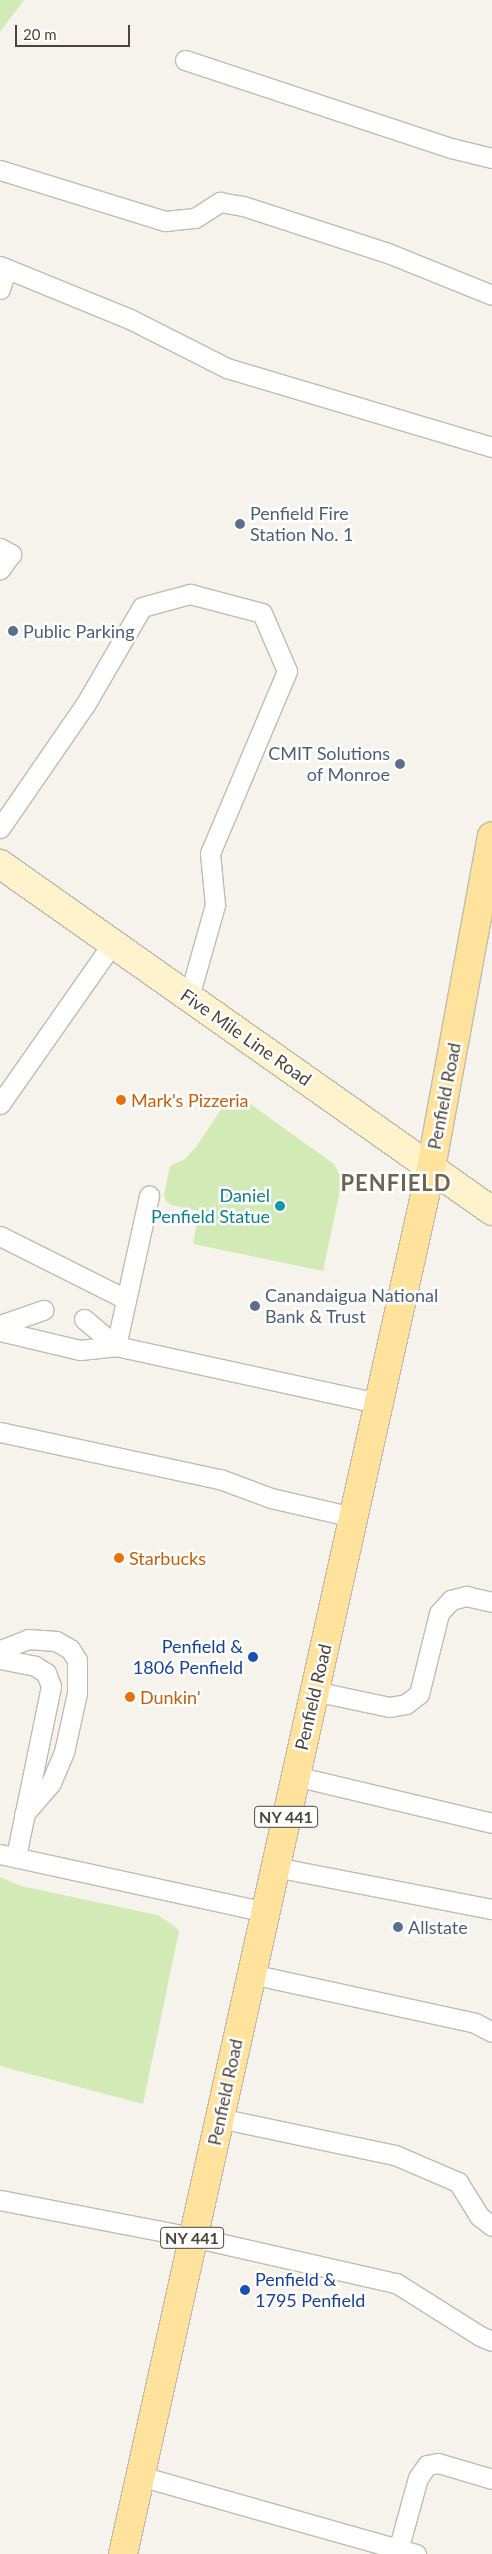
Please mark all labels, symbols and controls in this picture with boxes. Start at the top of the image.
scale bar [18,15,132,47]
text: 20 m [23,25,57,43]
place label: Penfield Fire Station No. 1 [250,503,354,546]
marker: Penfield Fire Station No. 1 [234,518,246,530]
place label: Public Parking [23,620,135,642]
marker: Public Parking [7,625,19,637]
place label: CMIT Solutions of Monroe [268,743,390,786]
marker: CMIT Solutions of Monroe [394,758,406,770]
street label: Five Mile Line Road [177,984,315,1090]
street label: Penfield Road [423,1041,465,1151]
place label: Mark's Pizzeria [131,1089,249,1111]
marker: Mark's Pizzeria [115,1094,127,1106]
district label: PENFIELD [339,1170,453,1196]
place label: Daniel Penfield Statue [151,1185,270,1228]
marker: Daniel Penfield Statue [274,1200,286,1212]
place label: Canandaigua National Bank & Trust [265,1285,438,1328]
marker: Canandaigua National Bank & Trust [249,1300,261,1312]
place label: Starbucks [129,1547,206,1569]
marker: Starbucks [113,1552,125,1564]
place label: Penfield & 1806 Penfield [133,1636,243,1678]
street label: Penfield Road [290,1642,336,1752]
marker: Penfield & 1806 Penfield [247,1651,259,1663]
place label: Dunkin' [140,1686,201,1708]
marker: Dunkin' [124,1691,136,1703]
road number: NY 441 [254,1804,318,1830]
place label: Allstate [408,1916,468,1938]
marker: Allstate [392,1921,404,1933]
street label: Penfield Road [203,2037,247,2147]
road number: NY 441 [160,2224,224,2252]
place label: Penfield & 1795 Penfield [255,2269,365,2312]
marker: Penfield & 1795 Penfield [239,2284,251,2296]

